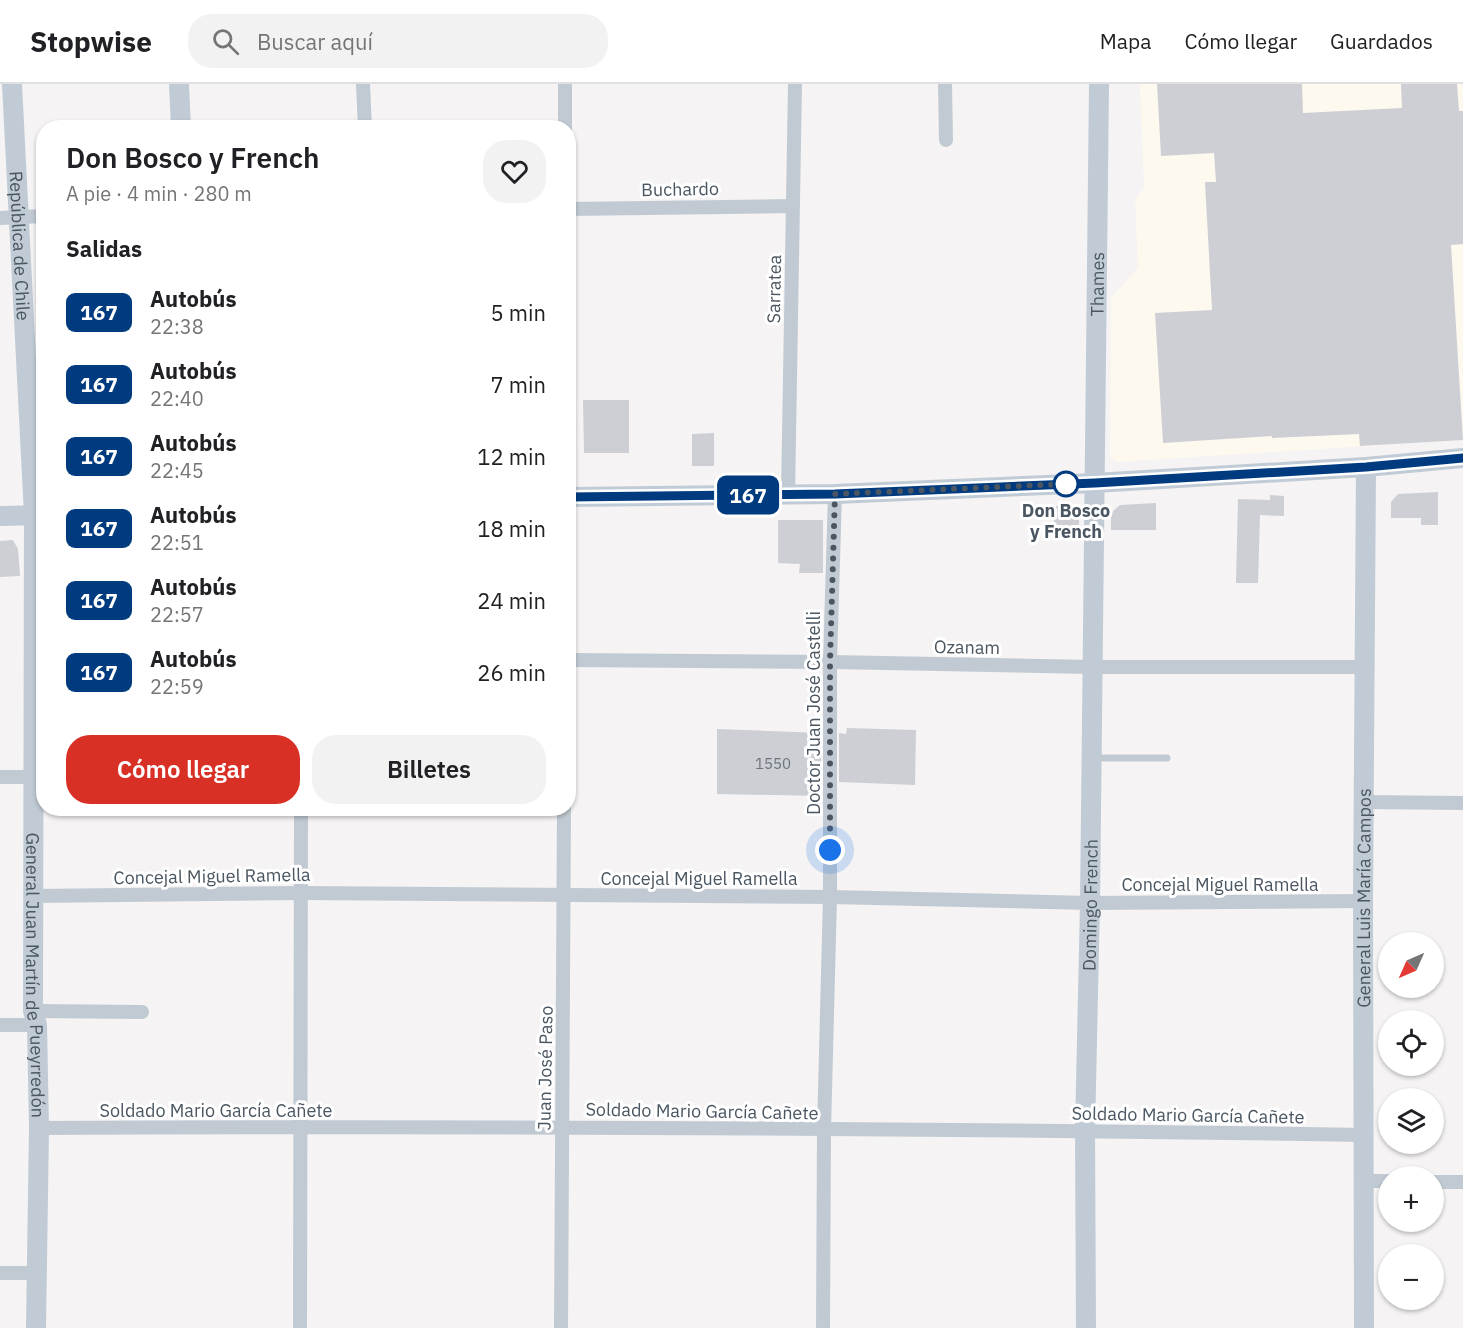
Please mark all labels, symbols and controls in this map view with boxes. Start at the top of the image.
search box [188,14,608,68]
text: Stopwise [30,23,152,60]
icon: search [209,25,242,58]
text: Buscar aquí [257,27,373,56]
text: Mapa [1100,27,1151,55]
text: Cómo llegar [1184,27,1297,55]
text: Guardados [1330,27,1433,55]
text: Don Bosco y French [66,139,319,176]
button: heart [483,140,546,203]
street label: República de Chile [5,170,36,321]
street label: Buchardo [641,177,719,201]
text: A pie · 4 min · 280 m [66,180,252,207]
text: Salidas [66,234,142,263]
street label: Thames [1085,252,1109,316]
street label: Sarratea [762,254,786,323]
text: Autobús [150,284,237,313]
text: 167 [80,298,118,326]
text: 5 min [490,298,546,327]
text: 22:38 [150,313,204,340]
text: Autobús [150,356,237,385]
text: 167 [80,370,118,398]
text: 7 min [490,370,546,399]
text: 22:40 [150,385,204,412]
text: Autobús [150,428,237,457]
text: 167 [80,442,118,470]
text: 12 min [477,442,546,471]
text: 22:45 [150,457,204,484]
marker: Don Bosco y French [1053,471,1079,497]
line badge: 167 [714,476,783,514]
text: 167 [729,481,767,509]
place label: Don Bosco y French [1022,499,1110,543]
text: Autobús [150,500,237,529]
text: 167 [80,514,118,542]
text: 18 min [477,514,546,543]
text: 22:51 [150,529,204,556]
text: Autobús [150,572,237,601]
text: 167 [80,586,118,614]
text: 24 min [477,586,546,615]
text: 22:57 [150,601,204,628]
street label: Doctor Juan José Castelli [802,611,825,815]
street label: Ozanam [934,635,1000,659]
text: Autobús [150,644,237,673]
text: 167 [80,658,118,686]
text: 26 min [477,658,546,687]
text: 22:59 [150,673,204,700]
button: Cómo llegar [66,735,300,804]
button: Billetes [312,735,546,804]
house number: 1550 [755,754,791,773]
street label: General Luis María Campos [1351,788,1375,1008]
street label: General Juan Martín de Pueyrredón [22,832,50,1118]
your location [815,835,845,865]
street label: Domingo French [1077,839,1102,971]
street label: Concejal Miguel Ramella [113,863,311,889]
street label: Concejal Miguel Ramella [600,867,798,890]
street label: Concejal Miguel Ramella [1121,873,1319,896]
north arrow [1378,932,1444,998]
map controls [1378,932,1444,1310]
street label: Juan José Paso [532,1005,558,1131]
button: locate [1378,1010,1444,1076]
button: layers [1378,1088,1444,1154]
street label: Soldado Mario García Cañete [585,1097,819,1125]
street label: Soldado Mario García Cañete [100,1099,333,1122]
street label: Soldado Mario García Cañete [1071,1101,1305,1129]
button: + [1378,1166,1444,1232]
button: − [1378,1244,1444,1310]

